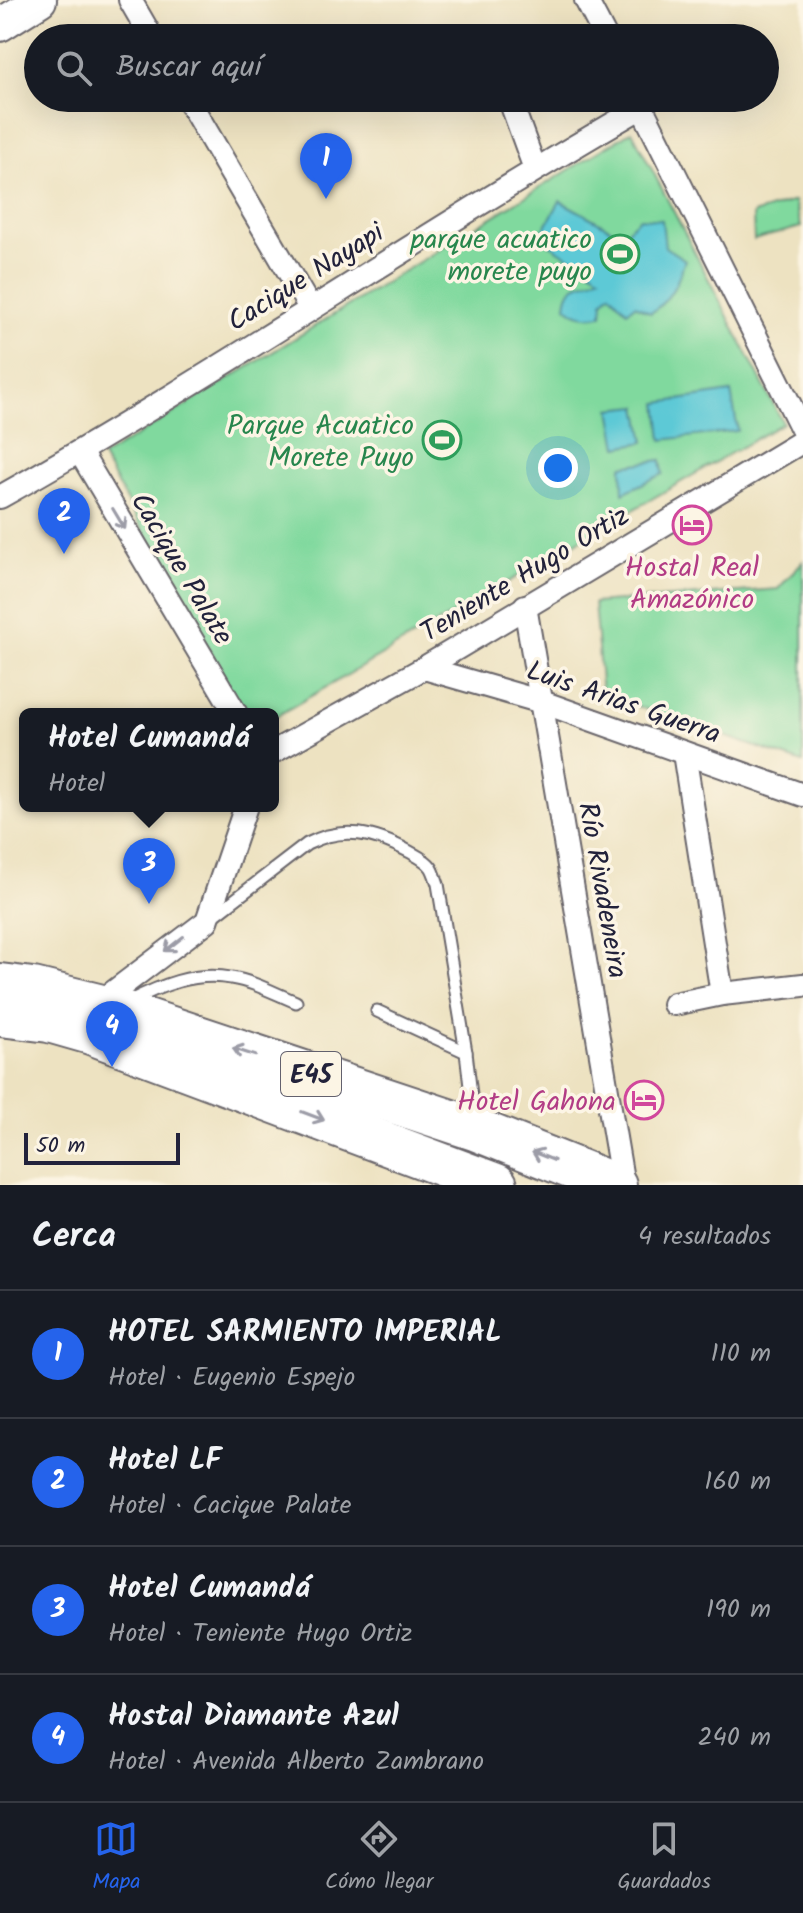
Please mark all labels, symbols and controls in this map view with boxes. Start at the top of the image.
search box [24,24,779,112]
text: Buscar aquí [116,44,262,92]
icon: search [52,46,96,90]
pin: 1 [300,133,352,199]
street label: Cacique Nayapi [219,211,395,344]
place label: parque acuatico morete puyo [409,218,592,295]
sports icon: parque acuatico morete puyo [599,233,641,275]
place label: Parque Acuatico Morete Puyo [227,404,414,481]
sports icon: Parque Acuatico Morete Puyo [421,419,463,461]
your location [538,448,578,488]
street label: Cacique Palate [117,484,244,655]
pin: 2 [38,488,90,554]
street label: Teniente Hugo Ortiz [412,495,638,655]
hotel icon: Hostal Real Amazónico [671,504,713,546]
one-way arrow [112,507,128,530]
place label: Hostal Real Amazónico [625,546,759,623]
street label: Luis Arias Guerra [520,649,726,758]
popup [19,708,279,812]
text: Hotel Cumandá [48,715,250,763]
text: Hotel [48,763,105,805]
street label: Río Rivadeneira [564,799,639,982]
pin: 3 [123,838,175,904]
one-way arrow [164,936,185,953]
pin: 4 [86,1001,138,1067]
one-way arrow [232,1044,257,1059]
road number: E45 [281,1052,341,1096]
hotel icon: Hotel Gahona [623,1079,665,1121]
place label: Hotel Gahona [457,1080,616,1125]
one-way arrow [300,1110,325,1124]
scale bar [24,1129,180,1165]
text: 50 m [36,1129,85,1164]
one-way arrow [531,1148,556,1162]
text: Cerca [32,1210,116,1264]
text: 4 resultados [638,1216,771,1258]
text: HOTEL SARMIENTO IMPERIAL [108,1309,502,1357]
text: 1 [54,1333,62,1375]
text: 110 m [711,1333,771,1375]
text: Hotel · Eugenio Espejo [108,1357,355,1399]
text: Hotel LF [108,1437,222,1485]
text: 2 [50,1461,66,1503]
text: 160 m [704,1461,771,1503]
text: Hotel · Cacique Palate [108,1485,351,1527]
text: Hotel Cumandá [108,1565,310,1613]
text: 3 [51,1589,65,1631]
text: 190 m [706,1589,771,1631]
text: Hotel · Teniente Hugo Ortiz [108,1613,412,1655]
text: Hostal Diamante Azul [108,1693,399,1741]
text: 4 [51,1717,65,1759]
text: 240 m [697,1717,771,1759]
text: Hotel · Avenida Alberto Zambrano [108,1741,484,1783]
tab: Mapa [92,1817,141,1900]
tab: Cómo llegar [325,1817,433,1900]
tab: Guardados [618,1817,711,1900]

